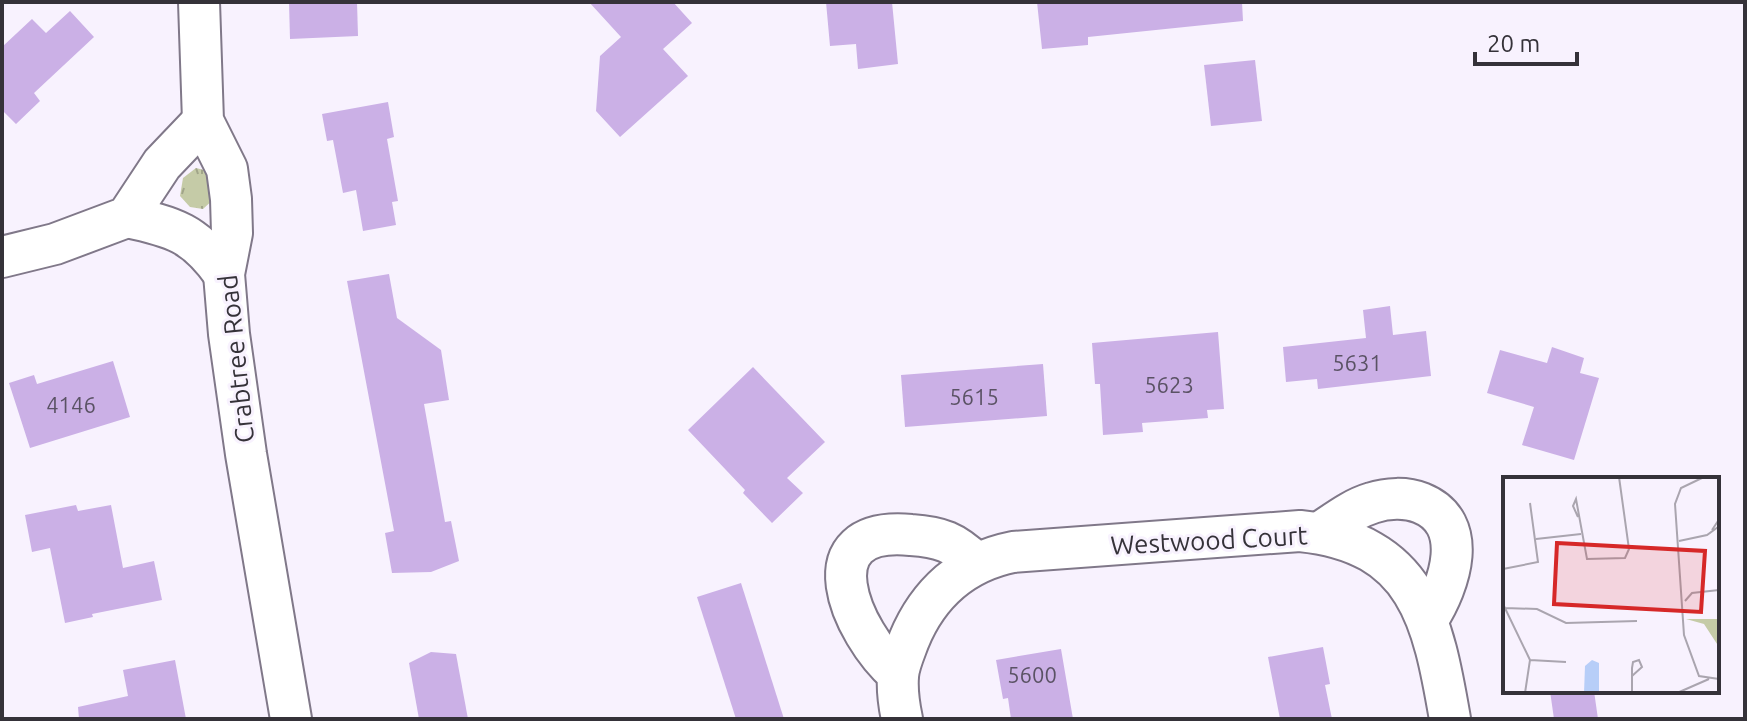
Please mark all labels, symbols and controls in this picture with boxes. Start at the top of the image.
scale bar [1475,16,1577,66]
text: 20 m [1487,30,1540,57]
street label: Crabtree Road [213,273,259,445]
house number: 5631 [1332,350,1382,375]
house number: 5623 [1144,372,1194,397]
house number: 5615 [949,384,999,409]
house number: 4146 [46,392,96,417]
inset map [1503,477,1719,693]
street label: Westwood Court [1110,520,1308,560]
house number: 5600 [1007,662,1057,687]

